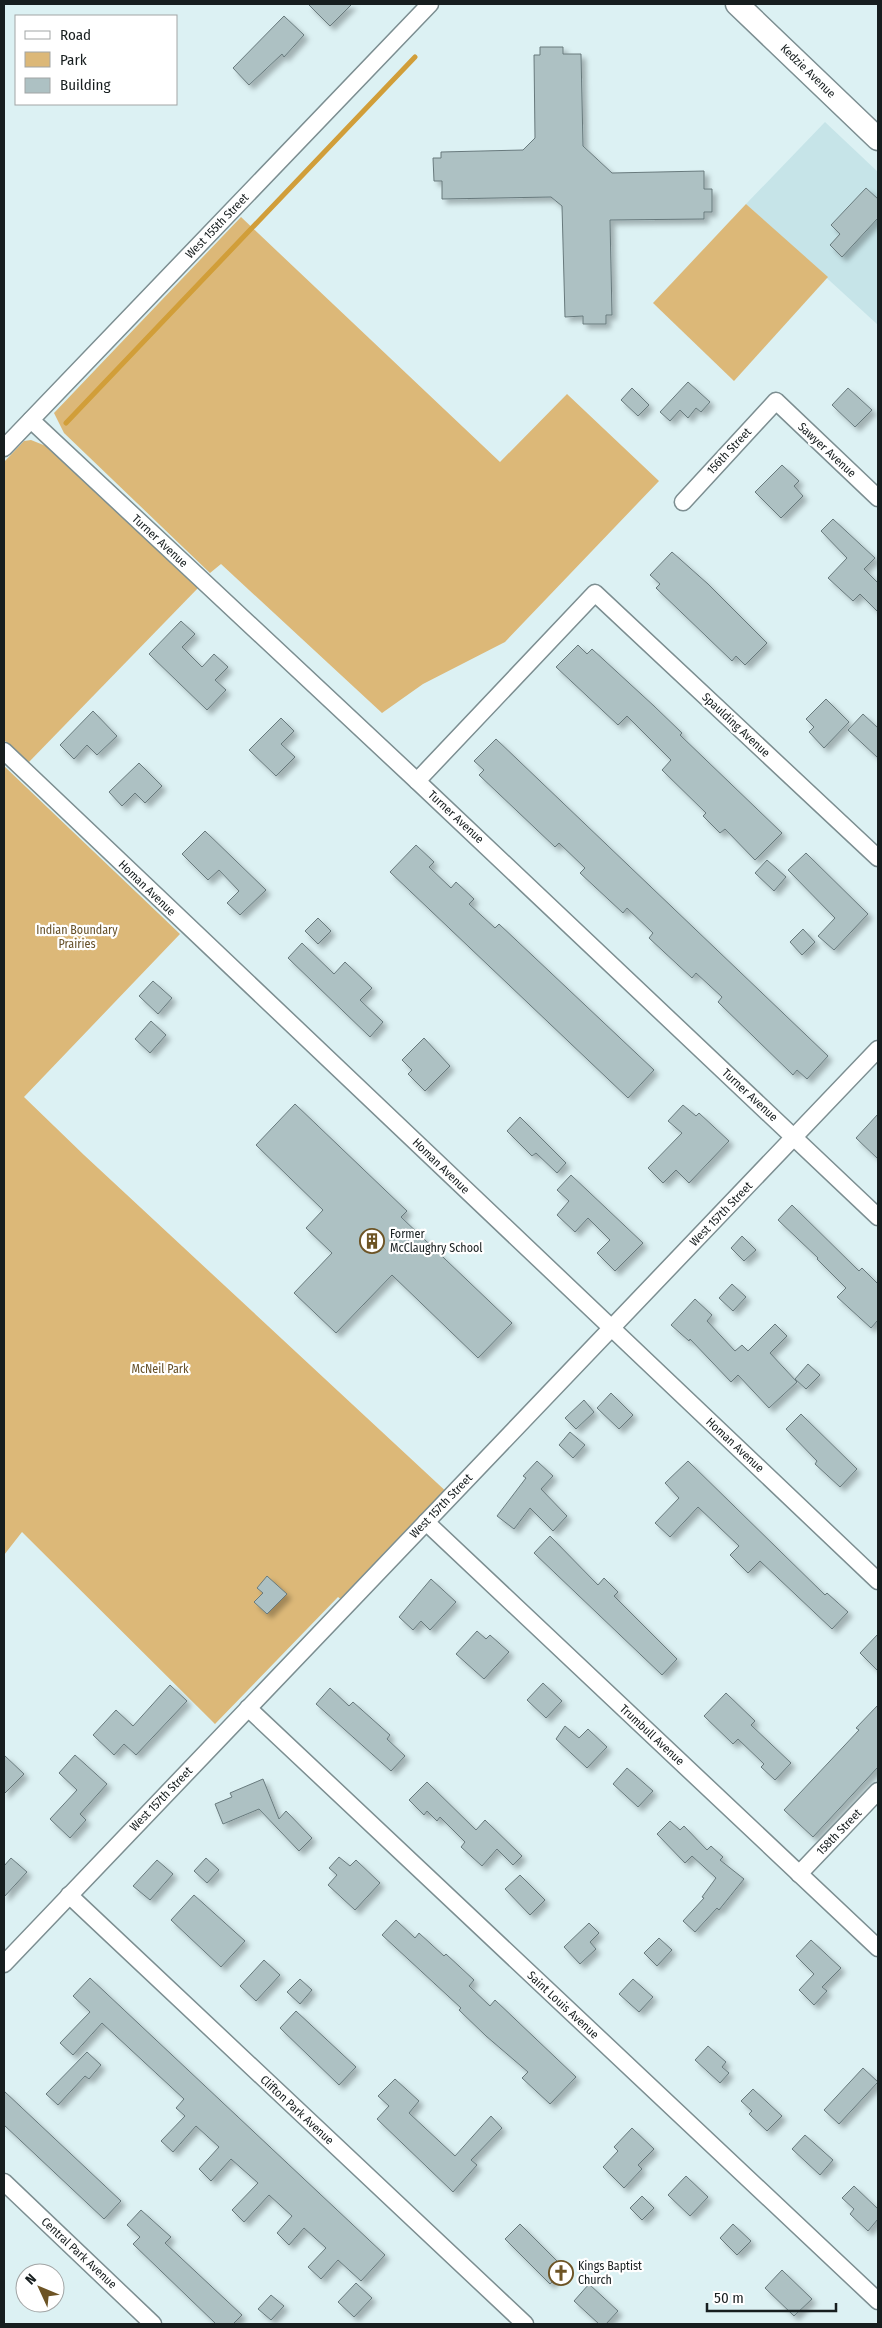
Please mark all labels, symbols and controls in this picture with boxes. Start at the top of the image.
legend [15,15,178,105]
text: Road [60,26,91,44]
street label: Kedzie Avenue [778,41,838,101]
text: Park [60,51,87,69]
text: Building [60,76,111,94]
street label: West 155th Street [183,191,252,261]
street label: Sawyer Avenue [795,420,859,480]
street label: 156th Street [704,425,754,477]
street label: Turner Avenue [129,512,191,570]
street label: Spaulding Avenue [699,690,773,760]
street label: Turner Avenue [425,788,487,846]
street label: Homan Avenue [116,857,178,919]
park label: Indian Boundary Prairies [36,923,118,951]
street label: Turner Avenue [719,1066,781,1124]
street label: Homan Avenue [410,1135,472,1197]
street label: West 157th Street [687,1179,755,1249]
place label: Former McClaughry School [390,1227,482,1255]
building icon: Former McClaughry School [359,1228,385,1254]
park label: McNeil Park [131,1362,189,1376]
street label: Homan Avenue [703,1415,767,1475]
street label: West 157th Street [407,1471,475,1541]
street label: Trumbull Avenue [617,1702,687,1768]
street label: West 157th Street [127,1764,195,1834]
street label: 158th Street [814,1806,864,1858]
street label: Saint Louis Avenue [524,1968,602,2042]
street label: Clifton Park Avenue [257,2072,337,2148]
street label: Central Park Avenue [38,2215,120,2292]
place label: Kings Baptist Church [578,2259,642,2287]
church icon: Kings Baptist Church [548,2260,574,2286]
north arrow [15,2263,65,2313]
text: N [22,2270,40,2288]
scale bar [707,2280,836,2312]
text: 50 m [714,2289,744,2307]

